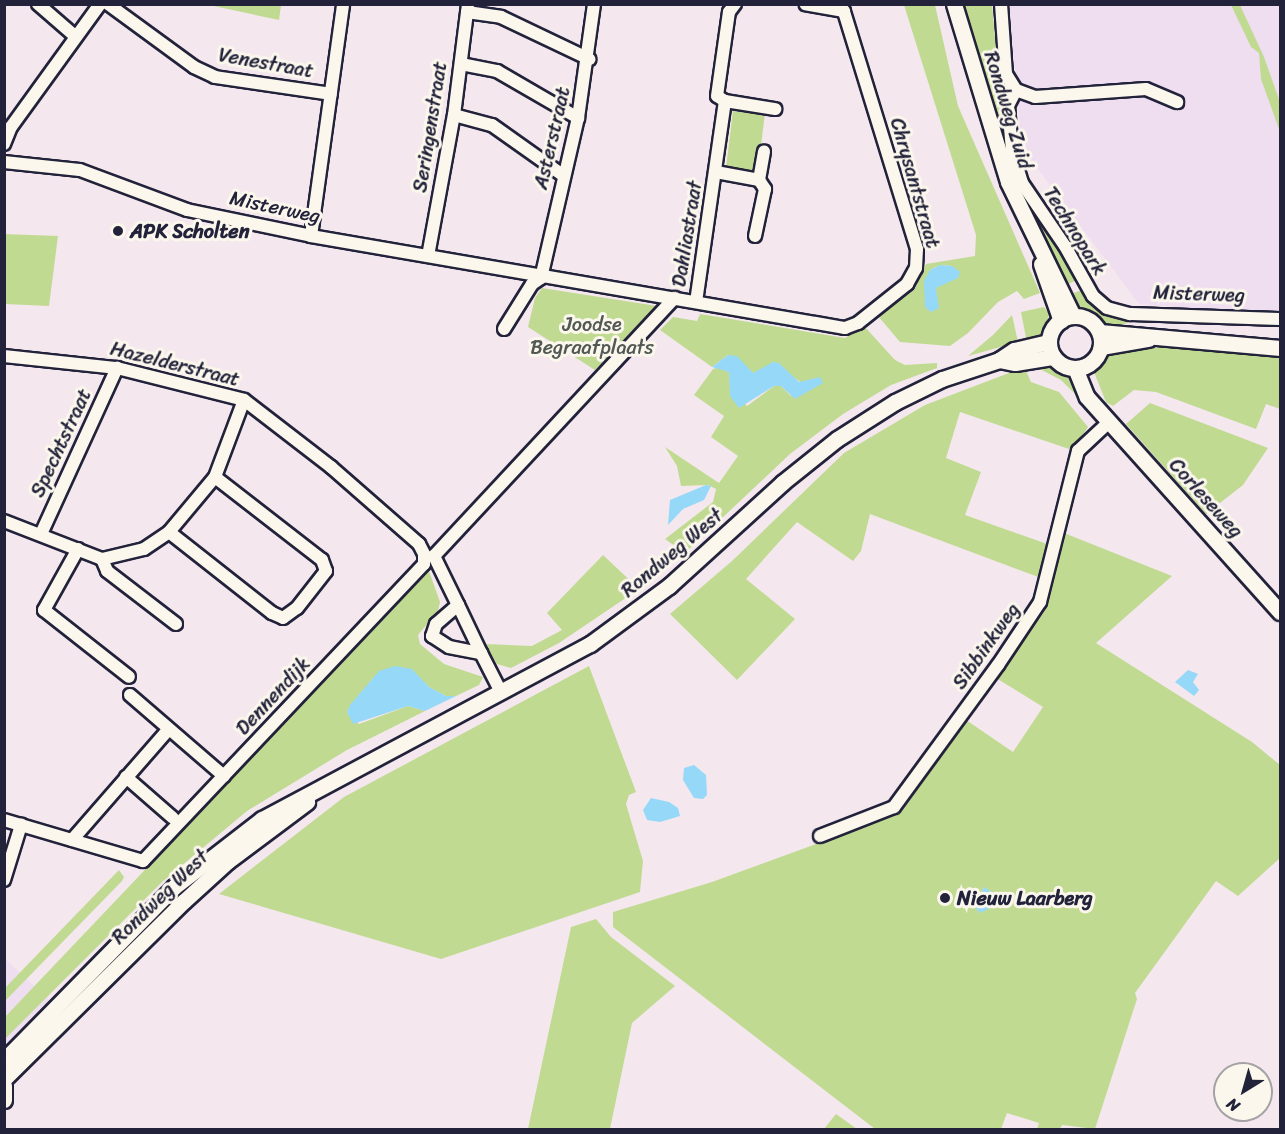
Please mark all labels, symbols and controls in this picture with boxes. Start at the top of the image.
street label: Venestraat [217,43,315,83]
street label: Rondweg Zuid [979,49,1037,171]
street label: Seringenstraat [408,60,452,194]
street label: Asterstraat [529,84,575,192]
street label: Chrysantstraat [885,115,945,251]
street label: Dahliastraat [667,179,707,289]
street label: Technopark [1038,182,1112,280]
street label: Misterweg [228,186,322,228]
place label: APK Scholten [130,219,251,243]
marker: APK Scholten [111,224,125,238]
street label: Misterweg [1153,280,1245,308]
park label: Joodse Begraafplaats [530,313,654,360]
street label: Hazelderstraat [108,336,242,392]
street label: Spechtstraat [25,385,97,501]
street label: Corleseweg [1164,453,1248,543]
street label: Rondweg West [616,503,728,603]
street label: Sibbinkweg [947,598,1025,694]
street label: Dennendijk [231,652,315,740]
street label: Rondweg West [106,844,214,950]
place label: Nieuw Laarberg [957,886,1093,910]
marker: Nieuw Laarberg [938,891,952,905]
north arrow [1213,1062,1273,1122]
text: N [1220,1090,1246,1120]

